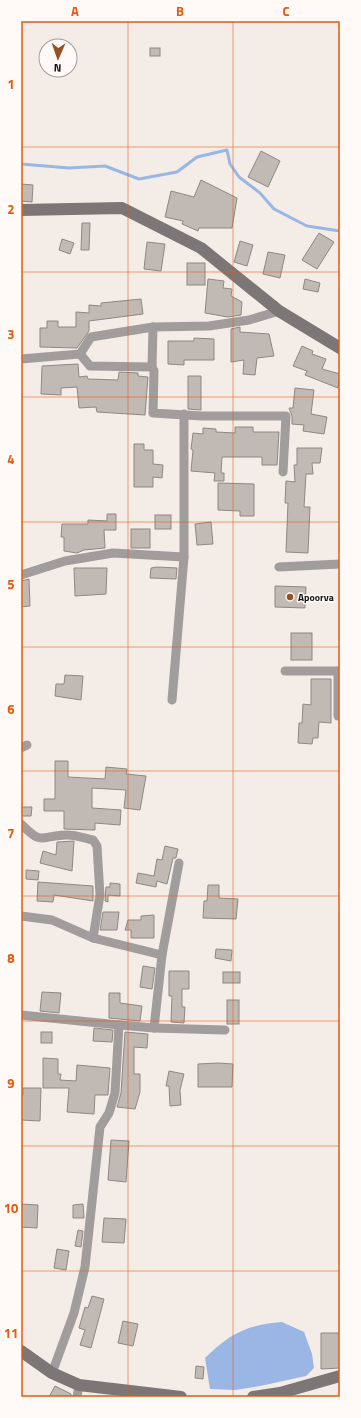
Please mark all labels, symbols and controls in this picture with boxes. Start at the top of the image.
text: A [71,1,79,21]
text: B [176,1,184,21]
text: C [282,1,290,21]
north arrow [38,38,78,78]
text: N [54,60,62,76]
text: 1 [7,74,15,94]
text: 2 [7,199,15,219]
text: 3 [7,324,15,344]
text: 4 [7,449,15,469]
text: 5 [7,574,15,594]
place label: Apoorva [298,590,334,605]
marker: Apoorva [285,592,295,602]
text: 6 [7,699,15,719]
text: 7 [7,823,15,843]
text: 8 [7,948,15,968]
text: 9 [7,1073,15,1093]
text: 10 [4,1198,18,1218]
text: 11 [4,1323,18,1343]

